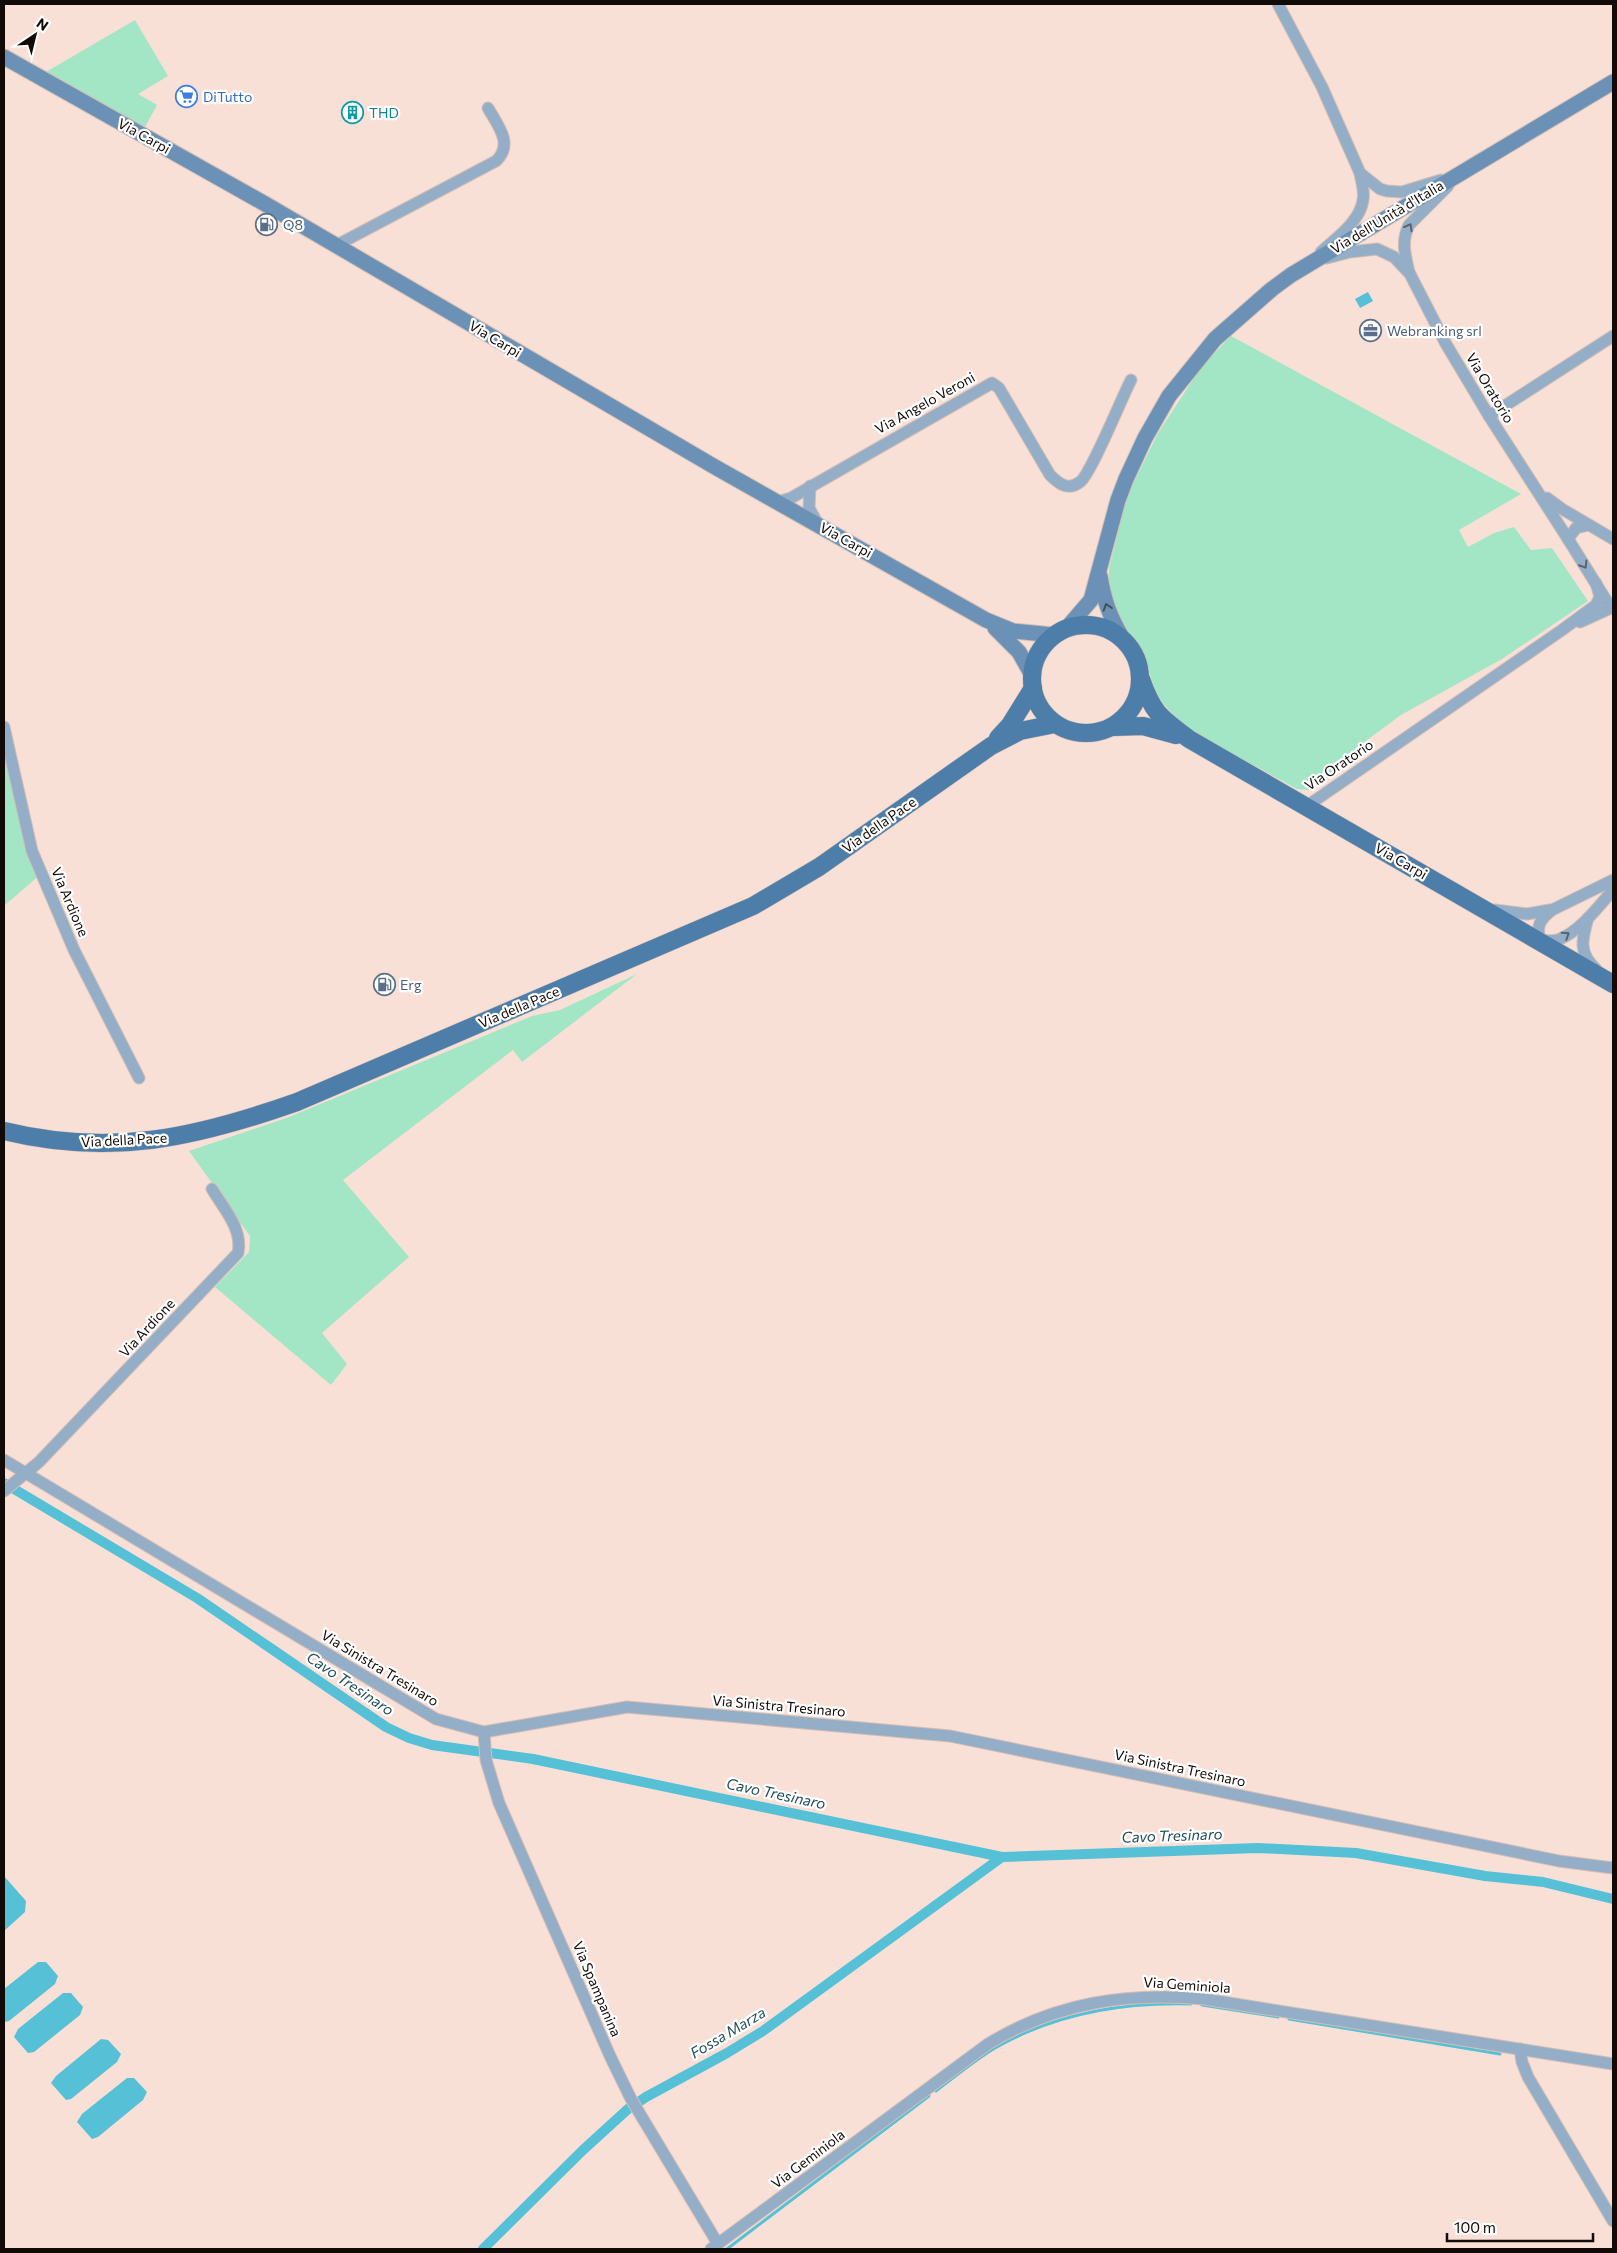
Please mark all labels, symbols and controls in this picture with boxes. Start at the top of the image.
north arrow [10,10,60,60]
text: N [34,14,52,34]
supermarket icon: DiTutto [175,85,199,109]
place label: DiTutto [203,88,252,105]
building icon: THD [341,101,365,125]
place label: THD [369,104,399,121]
street label: Via Carpi [115,114,174,157]
street label: Via dell'Unità d'Italia [1327,176,1446,257]
fuel station icon: Q8 [255,213,279,237]
place label: Q8 [283,216,303,233]
one-way arrow [1403,224,1413,233]
street label: Via Carpi [466,316,524,361]
office icon: Webranking srl [1359,319,1383,343]
place label: Webranking srl [1387,322,1482,339]
street label: Via Oratorio [1463,350,1518,426]
street label: Via Angelo Veroni [872,368,978,437]
street label: Via Carpi [817,518,876,561]
one-way arrow [1578,559,1588,568]
one-way arrow [1102,603,1112,611]
street label: Via Oratorio [1301,735,1376,794]
street label: Via della Pace [839,793,919,856]
street label: Via Carpi [1372,839,1430,882]
street label: Via Ardione [48,865,93,939]
one-way arrow [1561,932,1570,941]
fuel station icon: Erg [372,973,396,997]
place label: Erg [400,976,422,993]
street label: Via della Pace [476,982,562,1031]
street label: Via della Pace [80,1129,167,1150]
street label: Via Ardione [115,1295,178,1360]
street label: Via Sinistra Tresinaro [319,1626,442,1709]
water label: Cavo Tresinaro [304,1647,397,1719]
street label: Via Sinistra Tresinaro [712,1691,846,1720]
street label: Via Sinistra Tresinaro [1113,1745,1247,1790]
water label: Cavo Tresinaro [725,1774,828,1812]
water label: Cavo Tresinaro [1121,1824,1223,1846]
street label: Via Spampanina [570,1939,625,2039]
street label: Via Geminiola [1143,1973,1231,1996]
water label: Fossa Marza [687,2003,769,2062]
street label: Via Geminiola [768,2125,848,2192]
scale bar [1447,2210,1593,2242]
text: 100 m [1454,2218,1496,2236]

